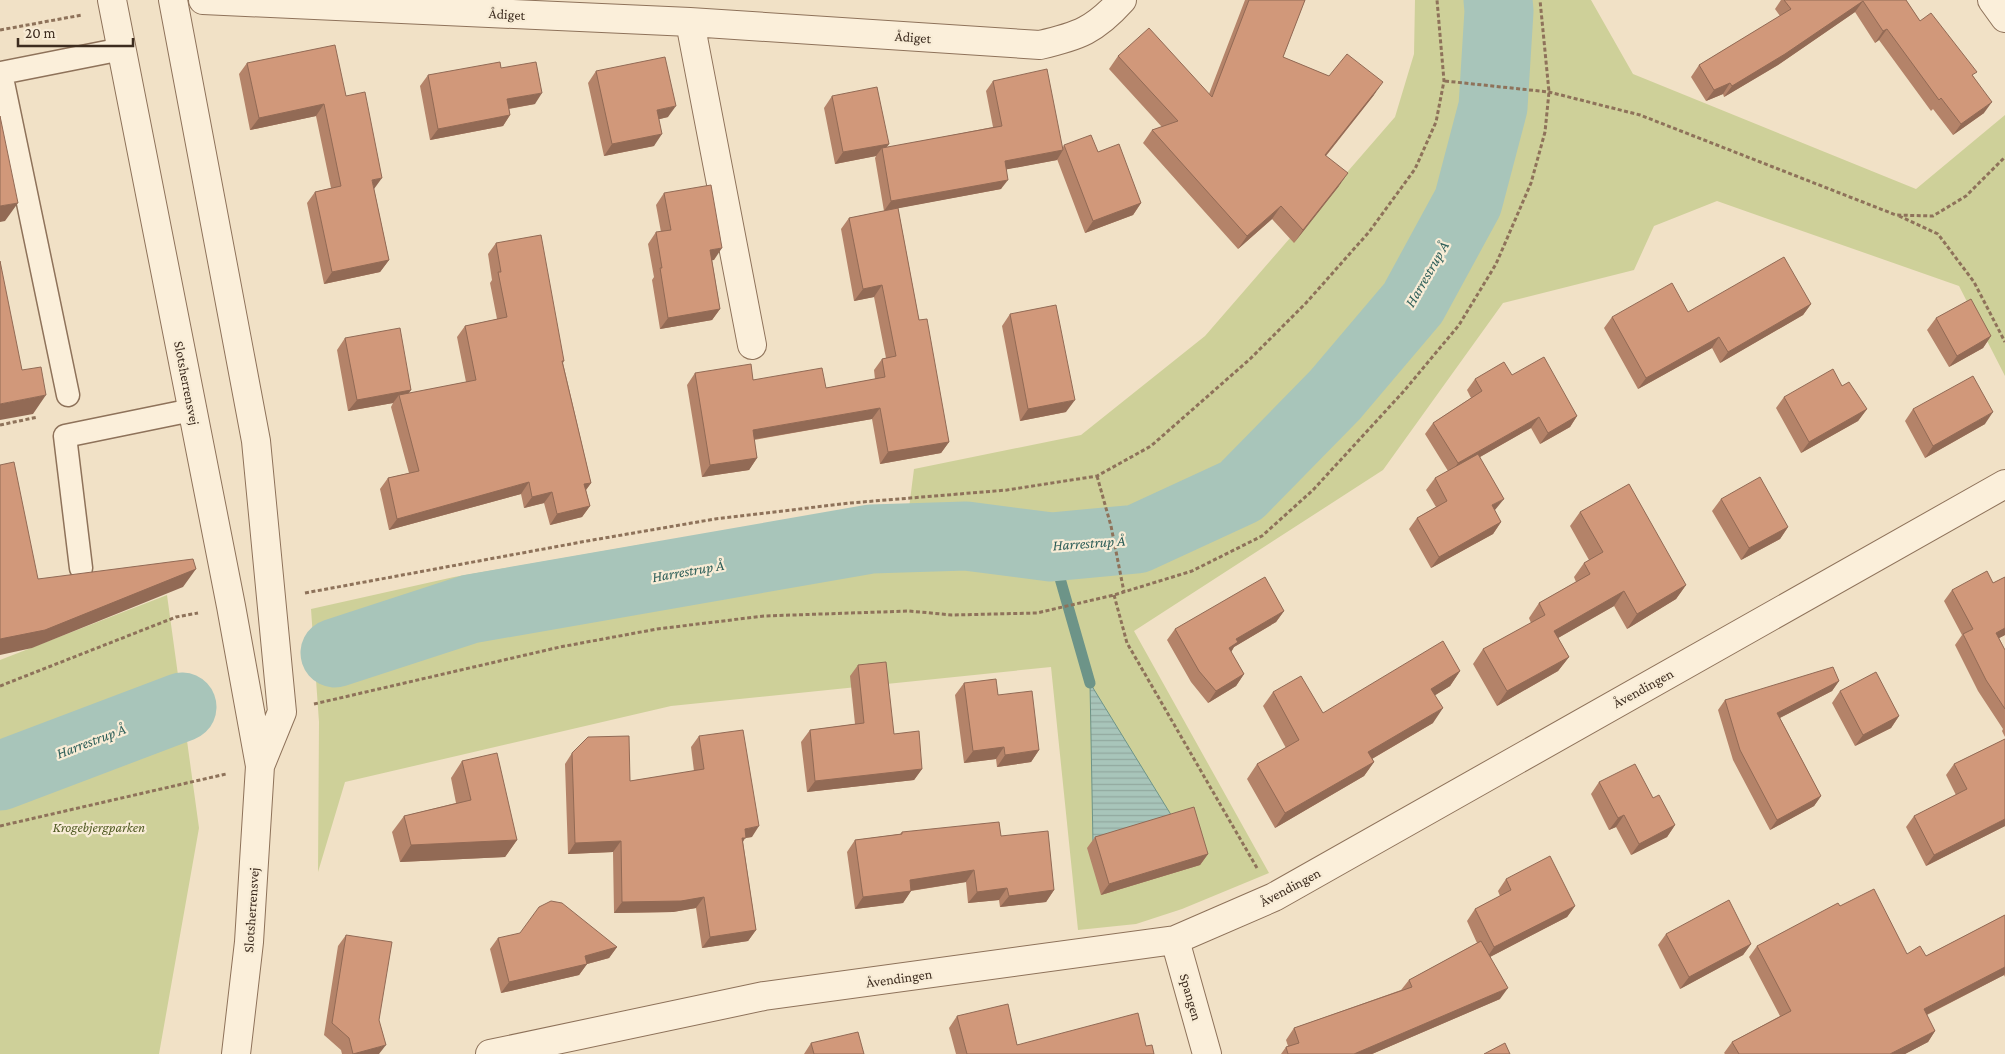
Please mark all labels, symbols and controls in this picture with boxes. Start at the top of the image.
street label: Ådiget [488,5,526,23]
scale bar [18,15,132,47]
text: 20 m [25,25,56,41]
street label: Ådiget [894,28,932,46]
water label: Harrestrup Å [1401,238,1453,310]
street label: Slotsherrensvej [170,339,203,427]
water label: Harrestrup Å [1052,531,1126,555]
water label: Harrestrup Å [650,556,726,586]
street label: Åvendingen [1610,665,1676,711]
water label: Harrestrup Å [54,720,128,762]
park label: Krogebjergparken [53,819,145,836]
street label: Åvendingen [1257,864,1324,910]
street label: Slotsherrensvej [240,867,263,953]
street label: Åvendingen [865,965,934,991]
street label: Spangen [1177,972,1205,1023]

